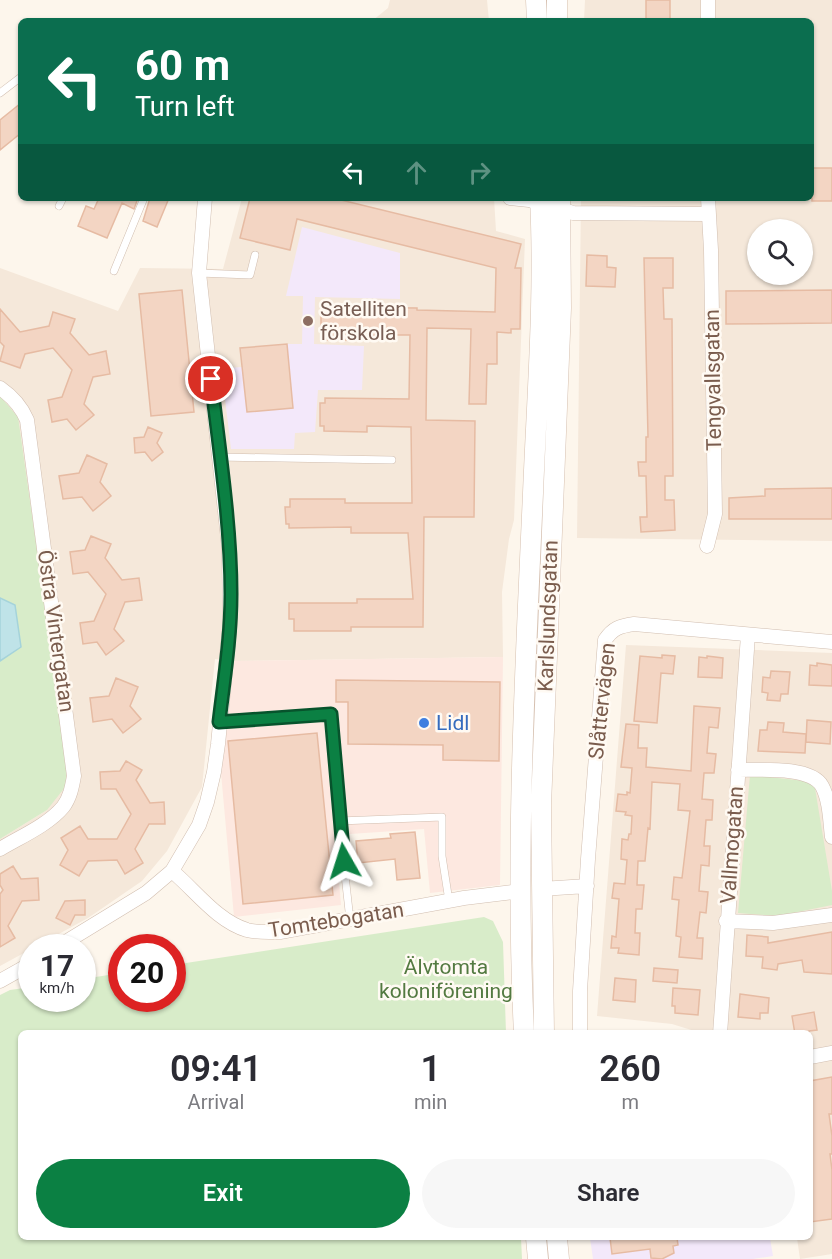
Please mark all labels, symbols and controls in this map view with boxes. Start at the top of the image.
text: 60 m [135,41,230,90]
icon: left [36,42,114,120]
text: Turn left [135,91,235,123]
icon: left [337,156,370,189]
icon: ahead [400,156,433,189]
icon: right [463,156,496,189]
map controls [747,219,813,285]
button: search [747,219,813,285]
place label: Satelliten förskola [320,297,407,345]
street label: Tengvallsgatan [700,309,726,451]
marker: Satelliten förskola [301,314,315,328]
pin [185,353,236,404]
icon: arrive [194,362,227,395]
street label: Karlslundsgatan [533,540,563,692]
street label: Östra Vintergatan [33,548,79,714]
street label: Slåttervägen [584,641,620,761]
place label: Lidl [436,711,469,735]
marker: Lidl [417,716,431,730]
street label: Vallmogatan [716,785,748,905]
position arrow [312,829,376,893]
street label: Tomtebogatan [267,897,405,943]
speed limit sign: 20 [108,934,186,1012]
text: 17 [40,948,74,983]
park label: Älvtomta koloniförening [379,955,513,1003]
text: km/h [39,979,75,997]
text: 09:41 [170,1048,262,1090]
text: 1 [420,1048,441,1090]
text: 260 [599,1048,661,1090]
text: Arrival [188,1090,244,1114]
text: min [414,1090,447,1114]
text: m [621,1090,639,1114]
button: Exit [36,1159,410,1228]
button: Share [422,1159,795,1228]

